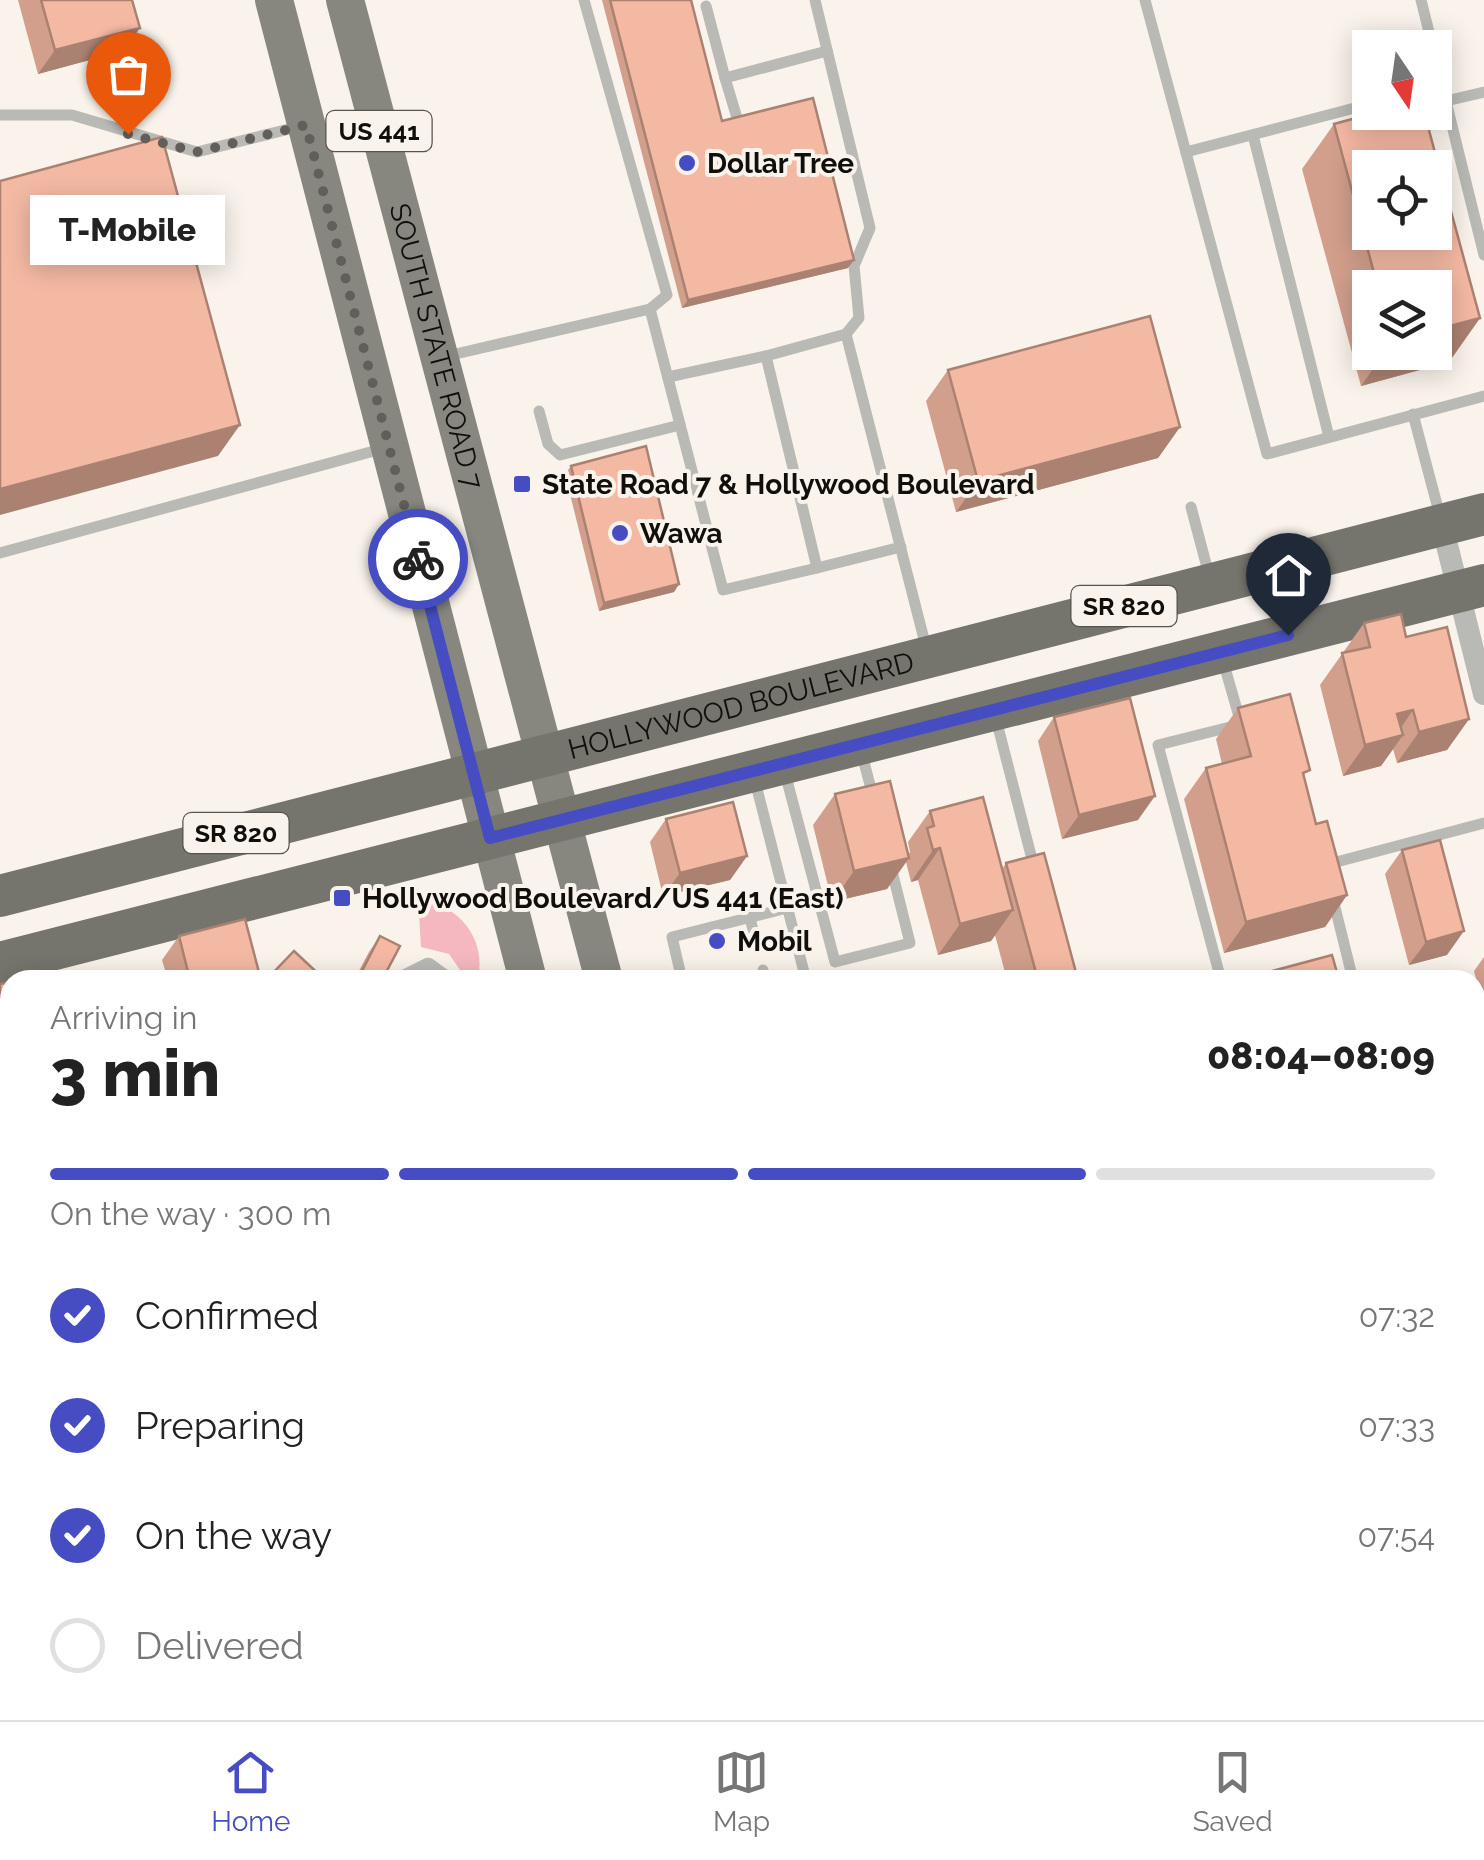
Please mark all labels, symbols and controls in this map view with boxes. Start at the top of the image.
north arrow [1352,30,1452,130]
map controls [1352,30,1452,370]
pin [86,32,171,135]
icon: bag [101,47,156,102]
road number: US 441 [326,111,432,151]
place label: Dollar Tree [707,147,854,180]
button: locate [1352,150,1452,250]
marker: Dollar Tree [676,152,698,174]
callout: T-Mobile [31,194,226,264]
street label: SOUTH STATE ROAD 7 [382,200,490,493]
text: T-Mobile [59,211,196,248]
button: layers [1352,270,1452,370]
place label: State Road 7 & Hollywood Boulevard [542,468,1035,501]
marker: State Road 7 & Hollywood Boulevard [511,473,533,495]
courier [368,509,468,609]
place label: Wawa [640,517,723,550]
marker: Wawa [609,522,631,544]
icon: bike [391,532,446,587]
pin [1246,533,1331,636]
icon: home [1261,548,1316,603]
road number: SR 820 [1072,586,1176,626]
street label: HOLLYWOOD BOULEVARD [564,645,918,766]
road number: SR 820 [184,813,288,853]
place label: Hollywood Boulevard/US 441 (East) [362,882,844,915]
marker: Hollywood Boulevard/US 441 (East) [331,887,353,909]
place label: Mobil [737,925,812,958]
marker: Mobil [706,930,728,952]
text: Arriving in [50,999,197,1036]
text: 08:04–08:09 [1207,1033,1435,1078]
text: 3 min [50,1035,220,1111]
text: On the way · 300 m [50,1195,331,1232]
icon: check [50,1288,105,1343]
text: Confirmed [135,1293,319,1338]
text: 07:32 [1359,1297,1435,1334]
icon: check [50,1398,105,1453]
text: Preparing [135,1403,305,1448]
text: 07:33 [1358,1407,1435,1444]
icon: check [50,1508,105,1563]
text: On the way [135,1513,332,1558]
text: 07:54 [1358,1517,1435,1554]
text: Delivered [135,1623,304,1668]
tab: Home [211,1745,291,1838]
tab: Map [713,1745,770,1838]
tab: Saved [1193,1745,1273,1838]

